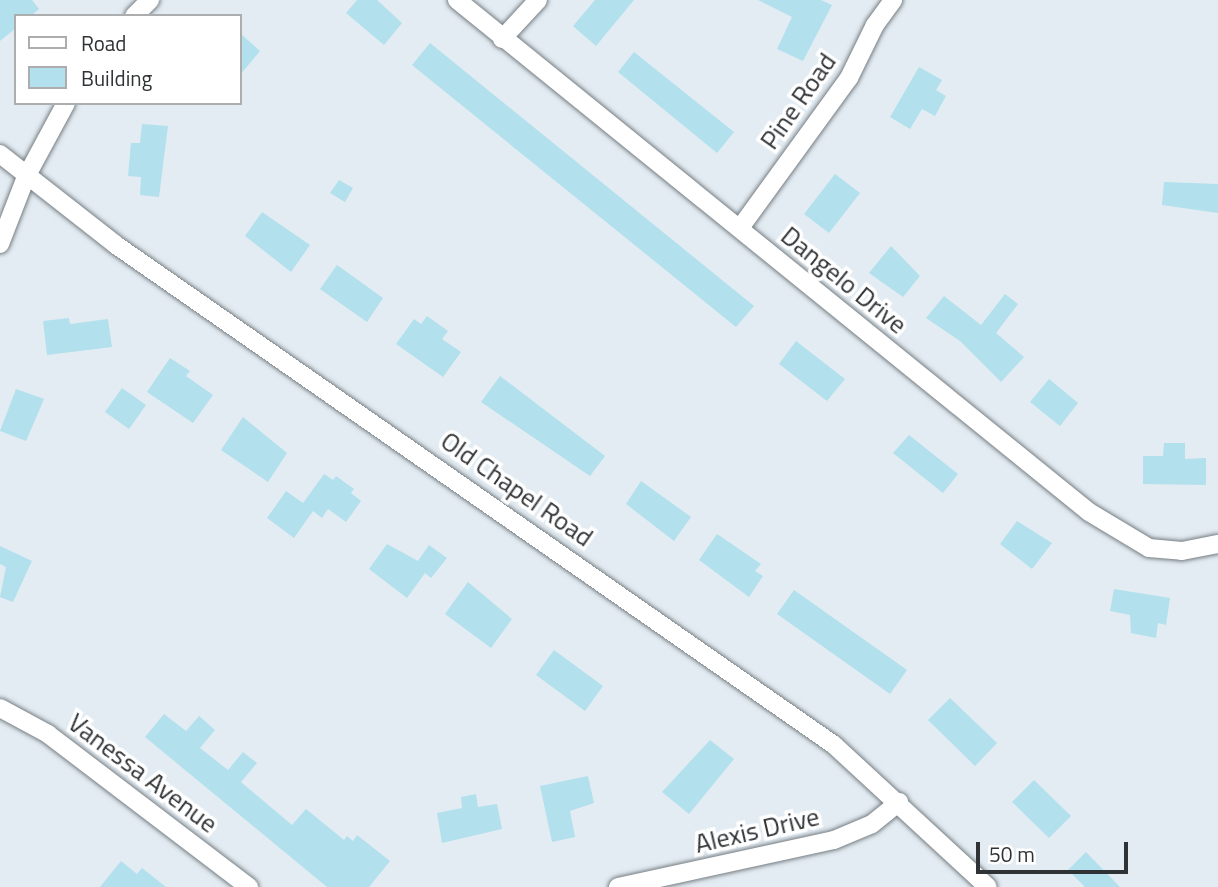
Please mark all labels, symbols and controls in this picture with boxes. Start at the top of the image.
legend [14,14,242,105]
text: Road [81,27,126,59]
street label: Pine Road [754,47,842,155]
text: Building [81,62,152,94]
street label: Dangelo Drive [775,220,913,340]
street label: Old Chapel Road [435,425,599,553]
street label: Vanessa Avenue [62,707,224,839]
street label: Alexis Drive [692,801,822,859]
scale bar [980,828,1132,872]
text: 50 m [989,838,1035,870]

